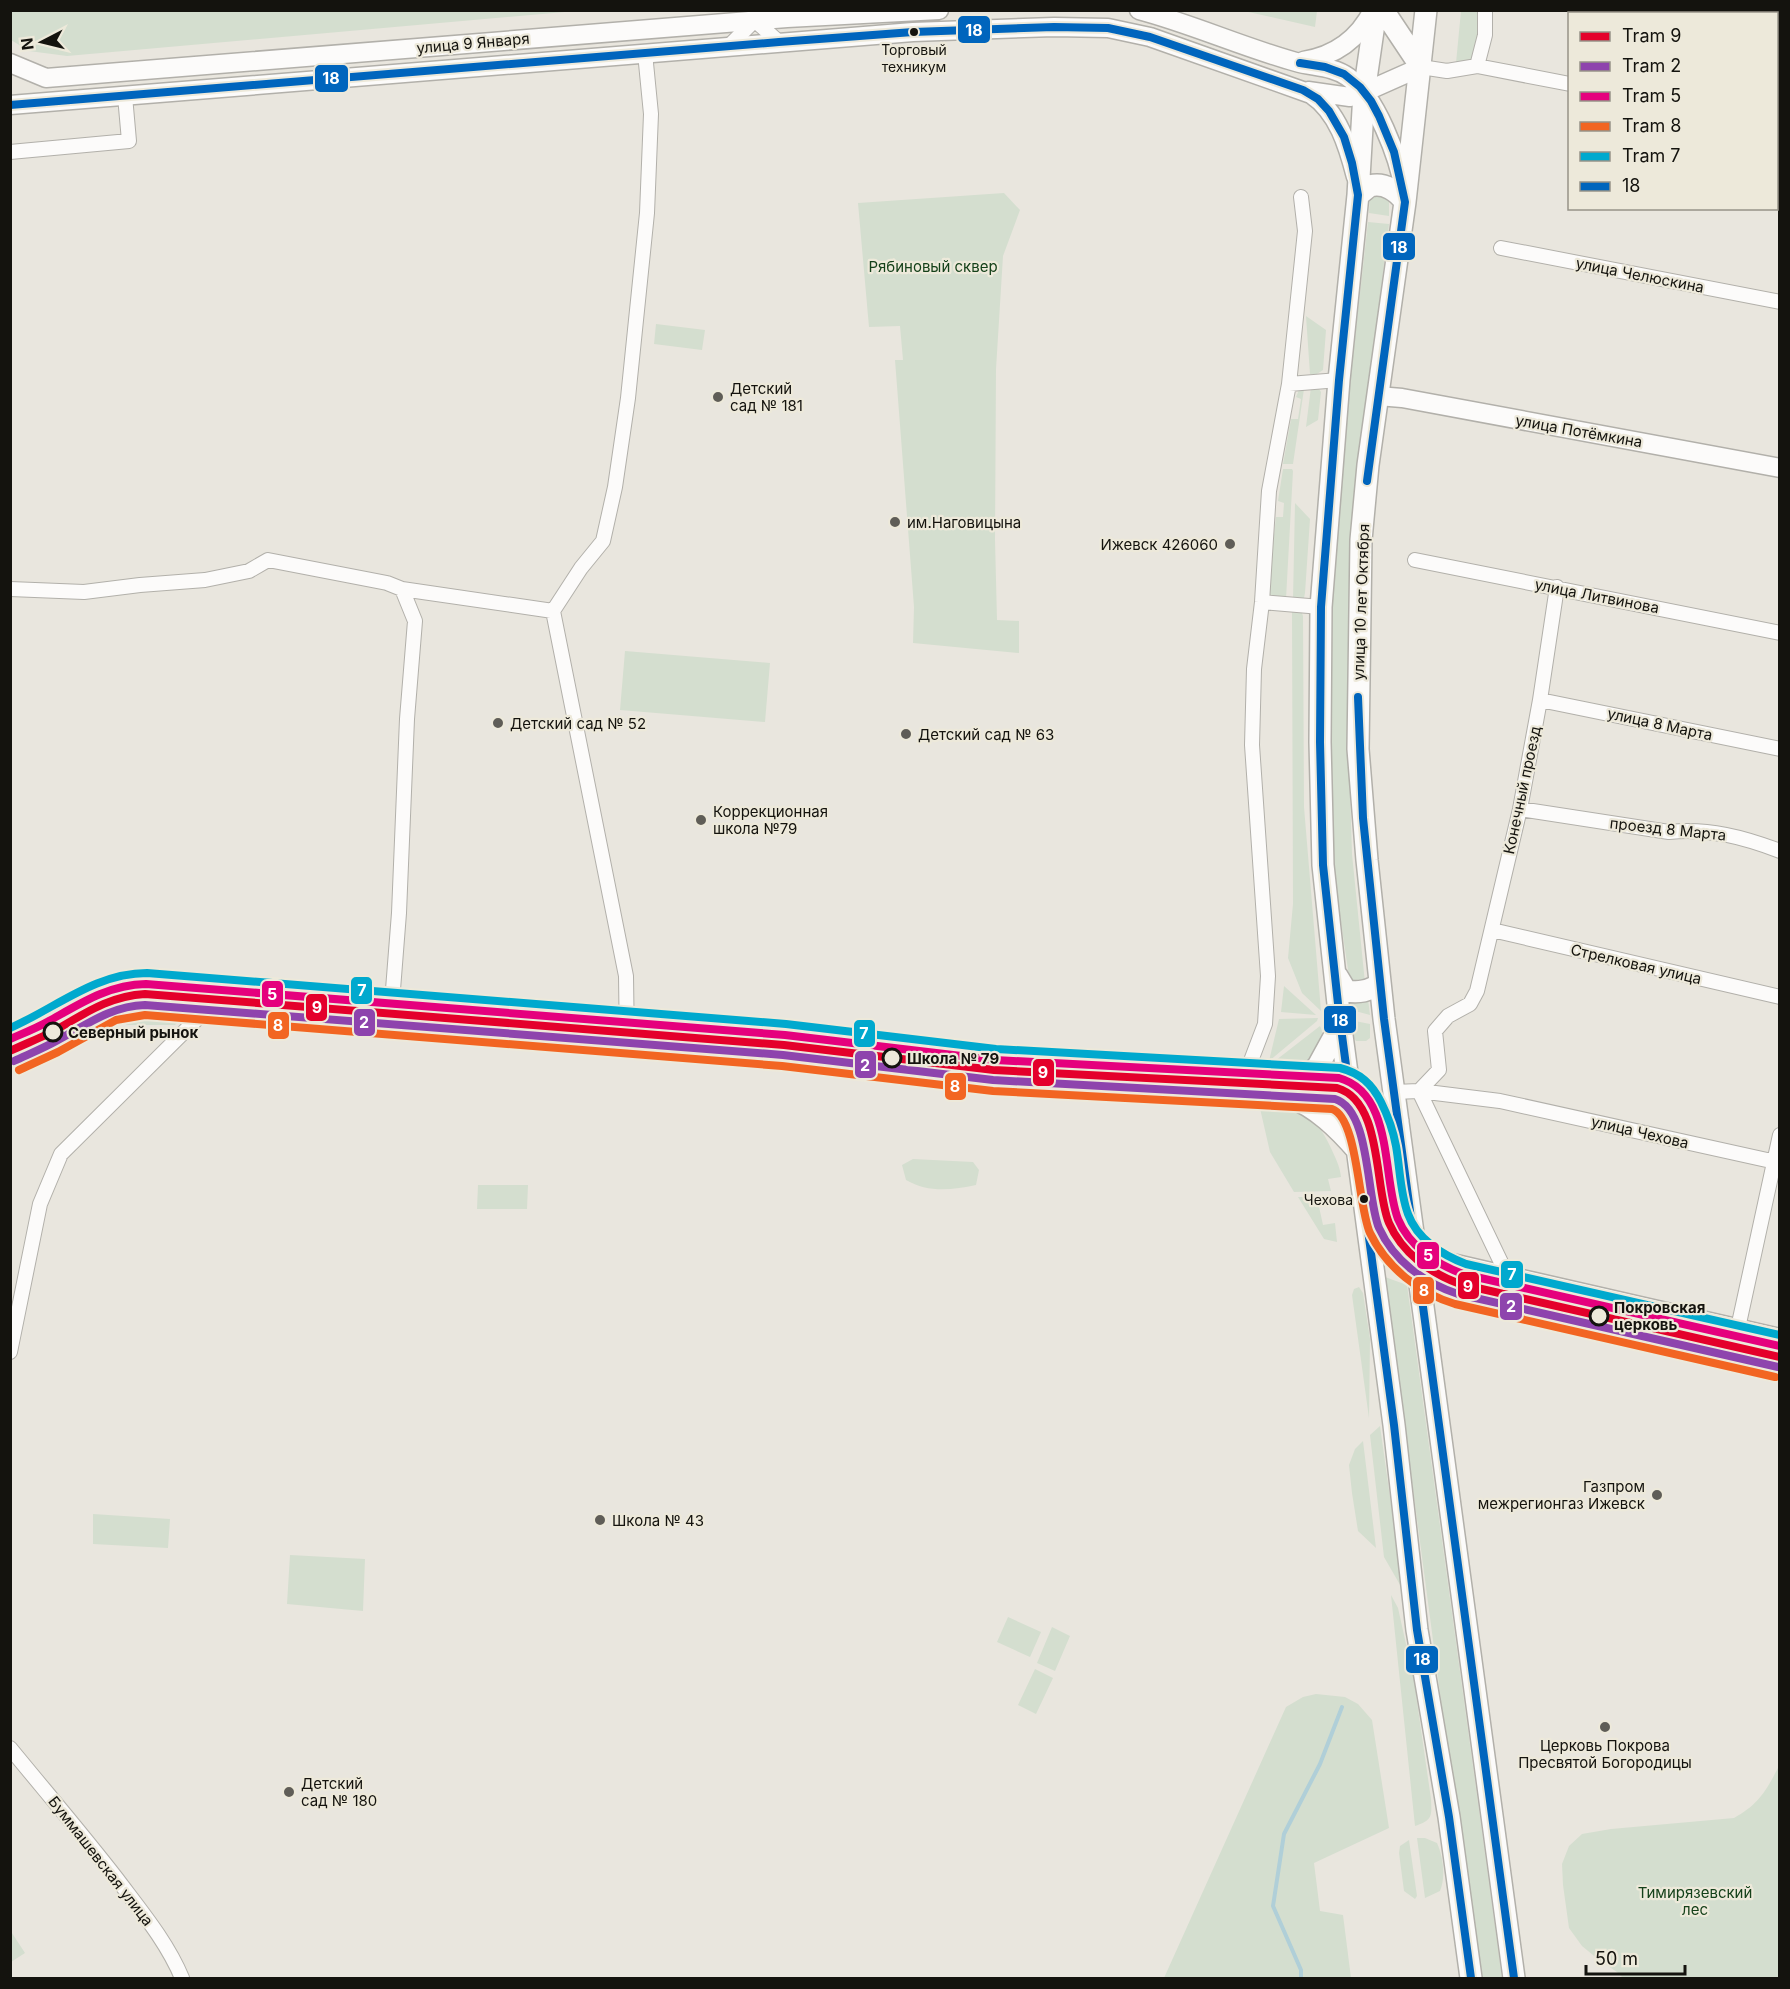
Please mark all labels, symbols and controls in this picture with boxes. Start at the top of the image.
north arrow [12,12,72,72]
legend [1568,12,1778,210]
line badge: 18 [957,15,991,44]
text: 18 [965,20,983,40]
text: Tram 9 [1622,25,1681,46]
marker: Торговый техникум [908,26,920,38]
street label: улица 9 Января [416,29,530,57]
text: N [16,37,38,51]
place label: Торговый техникум [881,41,947,75]
text: Tram 2 [1622,55,1681,76]
line badge: 18 [314,64,349,93]
text: 18 [322,68,340,88]
text: Tram 5 [1622,85,1681,106]
text: Tram 8 [1622,115,1681,136]
text: Tram 7 [1622,145,1681,166]
text: 18 [1622,175,1640,196]
line badge: 18 [1382,232,1416,261]
text: 18 [1390,237,1408,257]
street label: улица Челюскина [1574,253,1706,297]
park label: Рябиновый сквер [868,257,998,276]
place label: Детский сад № 181 [730,379,803,415]
marker: Детский сад № 181 [711,390,725,404]
street label: улица Потёмкина [1514,411,1644,451]
place label: им.Наговицына [907,513,1021,532]
marker: им.Наговицына [888,515,902,529]
street label: улица 10 лет Октября [1349,523,1373,681]
place label: Ижевск 426060 [1100,535,1218,554]
marker: Ижевск 426060 [1223,537,1237,551]
street label: улица Литвинова [1533,575,1661,617]
street label: улица 8 Марта [1606,704,1714,744]
place label: Детский сад № 52 [510,714,646,733]
marker: Детский сад № 52 [491,716,505,730]
street label: Конечный проезд [1499,724,1545,856]
place label: Детский сад № 63 [918,725,1054,744]
marker: Детский сад № 63 [899,727,913,741]
place label: Коррекционная школа №79 [713,802,828,838]
marker: Коррекционная школа №79 [694,813,708,827]
street label: проезд 8 Марта [1609,813,1727,845]
street label: Стрелковая улица [1569,940,1703,988]
line badge: 7 [350,976,373,1005]
line badge: 5 [261,980,284,1008]
text: 7 [357,980,367,1000]
text: 5 [267,984,277,1004]
line badge: 9 [305,993,328,1022]
text: 9 [312,997,322,1017]
line badge: 18 [1323,1005,1357,1034]
line badge: 2 [353,1008,376,1037]
text: 18 [1331,1010,1349,1030]
line badge: 8 [267,1011,290,1040]
text: 2 [359,1012,369,1032]
text: 8 [273,1015,283,1035]
line badge: 7 [853,1019,876,1048]
marker: Северный рынок [43,1022,63,1042]
place label: Северный рынок [68,1023,198,1042]
text: 7 [859,1023,869,1043]
marker: Школа № 79 [882,1048,902,1068]
place label: Школа № 79 [907,1049,999,1068]
line badge: 2 [854,1050,877,1079]
text: 2 [860,1055,870,1075]
line badge: 9 [1032,1058,1055,1087]
text: 9 [1038,1062,1048,1082]
line badge: 8 [944,1072,967,1101]
text: 8 [950,1076,960,1096]
street label: улица Чехова [1589,1112,1691,1152]
place label: Чехова [1304,1191,1353,1208]
marker: Чехова [1358,1193,1370,1205]
line badge: 5 [1416,1241,1440,1270]
text: 5 [1423,1245,1433,1265]
line badge: 7 [1500,1260,1524,1289]
text: 7 [1507,1264,1517,1284]
line badge: 9 [1457,1271,1480,1300]
line badge: 8 [1412,1276,1435,1305]
text: 9 [1463,1276,1473,1296]
text: 8 [1419,1280,1429,1300]
line badge: 2 [1499,1292,1523,1321]
text: 2 [1506,1296,1516,1316]
place label: Покровская церковь [1614,1298,1705,1334]
marker: Покровская церковь [1589,1306,1609,1326]
place label: Газпром межрегионгаз Ижевск [1478,1477,1645,1513]
marker: Газпром межрегионгаз Ижевск [1650,1488,1664,1502]
place label: Школа № 43 [612,1511,704,1530]
marker: Школа № 43 [593,1513,607,1527]
line badge: 18 [1405,1645,1439,1674]
text: 18 [1413,1649,1431,1669]
marker: Церковь Покрова Пресвятой Богородицы [1598,1720,1612,1734]
place label: Церковь Покрова Пресвятой Богородицы [1518,1736,1692,1772]
place label: Детский сад № 180 [301,1774,377,1810]
marker: Детский сад № 180 [282,1785,296,1799]
street label: Буммашевская улица [44,1792,158,1930]
park label: Тимирязевский лес [1638,1883,1752,1919]
scale bar [1586,1938,1685,1976]
text: 50 m [1595,1948,1638,1969]

